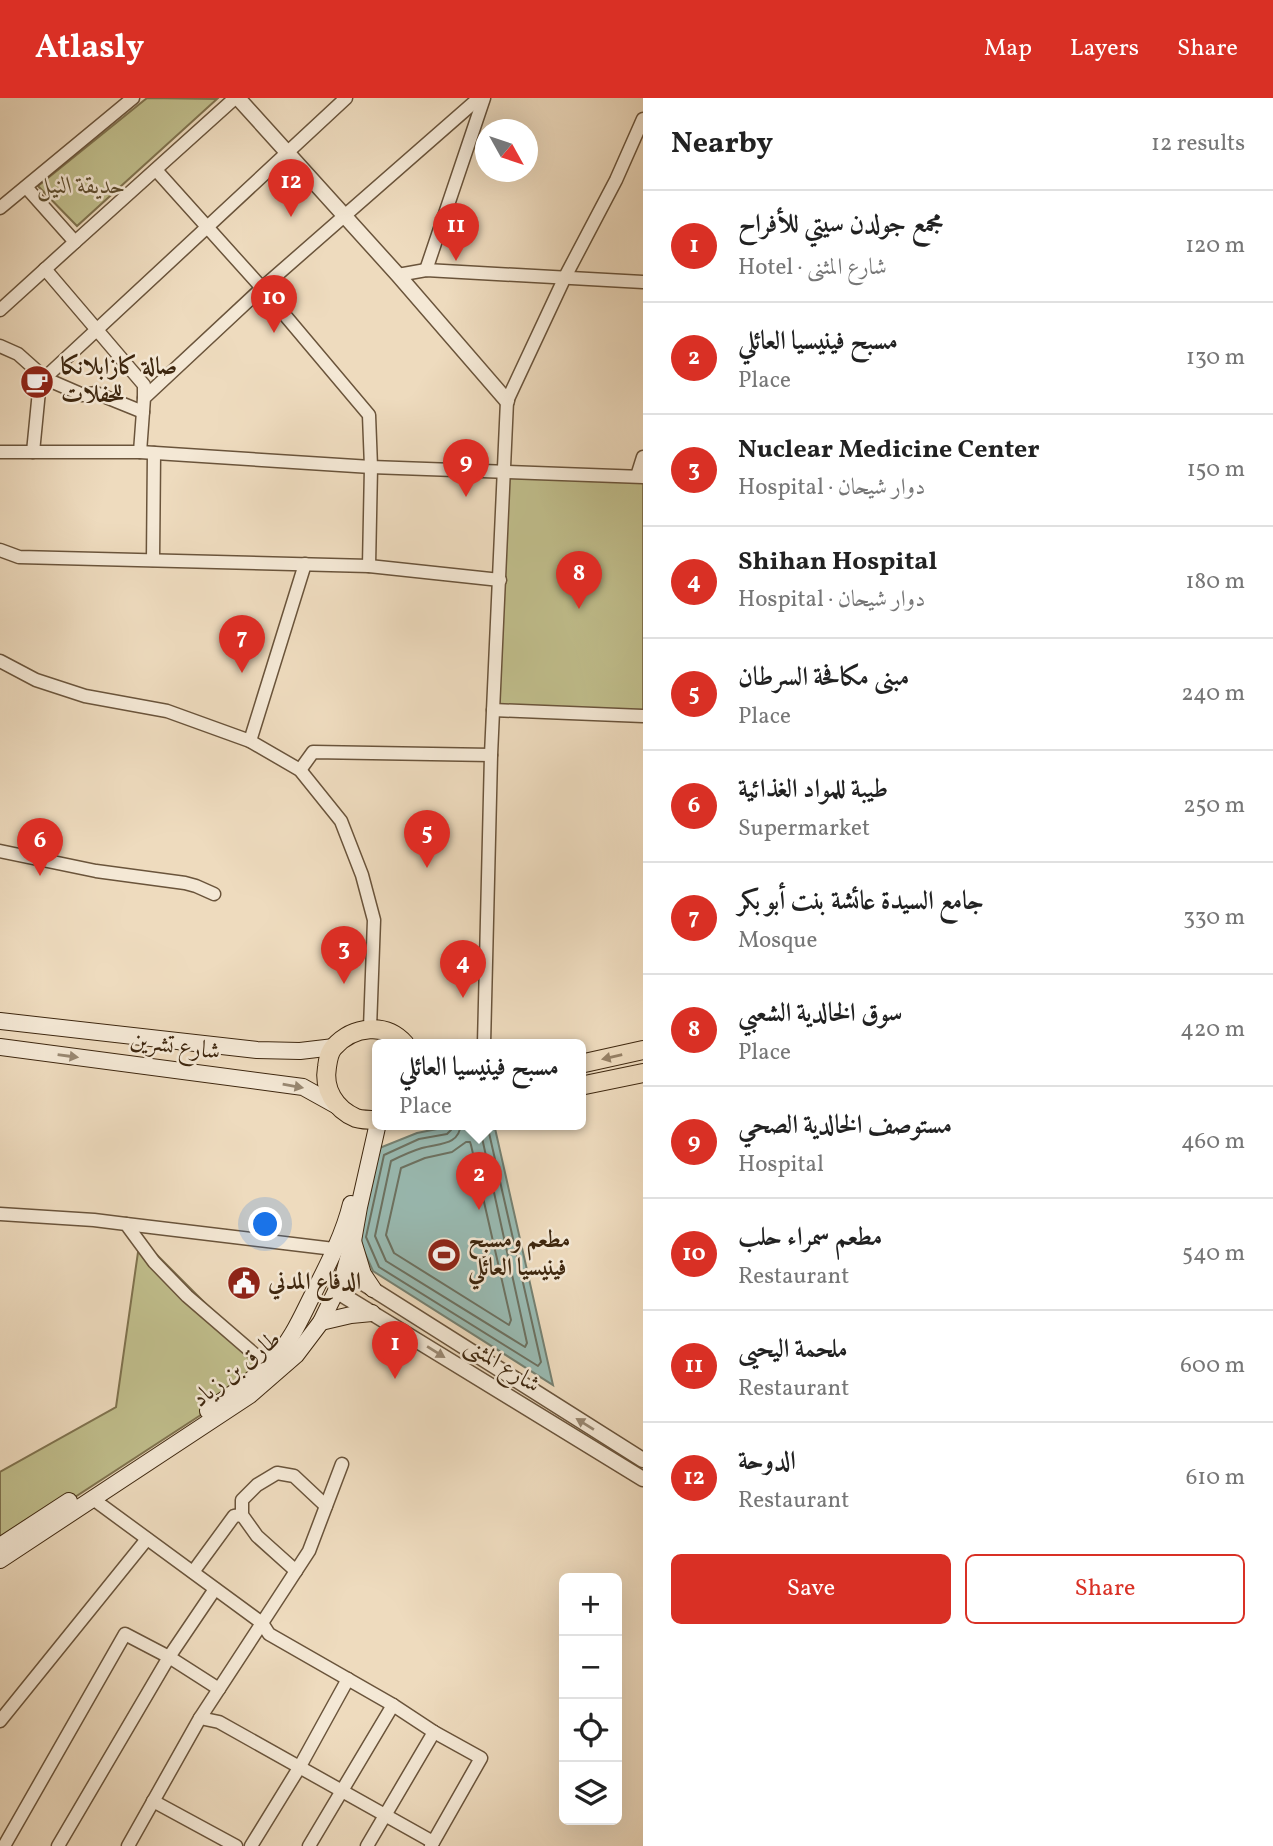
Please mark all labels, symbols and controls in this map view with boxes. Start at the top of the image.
text: Atlasly [35,26,144,72]
text: Map [984,32,1032,66]
text: Layers [1070,32,1139,66]
text: Share [1177,32,1238,66]
north arrow [475,119,538,182]
text: Nearby [671,123,773,165]
text: 12 results [1151,128,1245,160]
pin: 12 [268,159,314,217]
park label: حديقة النيل [36,170,126,204]
pin: 11 [433,203,479,261]
text: مجمع جولدن سيتي للأفراح [738,207,943,243]
text: 1 [689,230,699,262]
text: 120 m [1185,230,1245,262]
text: Hotel · شارع المثنى [738,252,887,284]
pin: 10 [251,275,297,333]
text: مسبح فينيسيا العائلي [738,324,898,360]
text: 2 [688,342,700,374]
text: 130 m [1186,342,1245,374]
place label: صالة كازابلانكا للحفلات [61,351,177,413]
cafe icon: صالة كازابلانكا للحفلات [18,363,56,401]
text: Place [738,365,791,397]
text: Nuclear Medicine Center [738,432,1040,468]
pin: 9 [443,439,489,497]
text: 3 [688,454,700,486]
text: 150 m [1187,454,1245,486]
text: Hospital · دوار شيحان [738,472,925,504]
text: Shihan Hospital [738,544,937,580]
pin: 8 [556,551,602,609]
text: 4 [687,566,701,598]
text: 180 m [1186,566,1245,598]
text: Hospital · دوار شيحان [738,584,925,616]
pin: 7 [219,615,265,673]
text: مبنى مكافحة السرطان [738,660,909,696]
text: 5 [688,678,700,710]
text: 240 m [1181,678,1245,710]
text: Place [738,701,791,733]
text: طيبة للمواد الغذائية [738,772,888,808]
text: 6 [688,790,700,822]
text: 250 m [1183,790,1245,822]
pin: 5 [404,810,450,868]
text: Supermarket [738,813,870,845]
pin: 6 [17,818,63,876]
text: جامع السيدة عائشة بنت أبو بكر [738,884,984,920]
text: 7 [689,902,700,934]
text: 330 m [1183,902,1245,934]
text: Mosque [738,925,817,957]
pin: 3 [321,926,367,984]
pin: 4 [440,940,486,998]
text: سوق الخالدية الشعبي [738,996,903,1032]
text: 8 [688,1014,700,1046]
text: 420 m [1180,1014,1245,1046]
street label: شارع تشرين [127,1024,222,1071]
text: Place [738,1037,791,1069]
popup [372,1039,586,1130]
one-way arrow [57,1050,79,1061]
text: مسبح فينيسيا العائلي [399,1050,559,1086]
one-way arrow [601,1052,623,1063]
one-way arrow [282,1081,304,1092]
text: Place [399,1091,452,1123]
text: مستوصف الخالدية الصحي [738,1108,952,1144]
text: 9 [688,1126,700,1158]
text: 460 m [1181,1126,1245,1158]
text: Hospital [738,1149,824,1181]
pin: 2 [456,1152,502,1210]
your location [248,1207,282,1241]
text: مطعم سمراء حلب [738,1220,882,1256]
place label: مطعم ومسبح فينيسيا العائلي [467,1224,570,1290]
sports icon: مطعم ومسبح فينيسيا العائلي [425,1236,463,1274]
text: 10 [682,1238,706,1270]
text: 540 m [1182,1238,1245,1270]
text: Restaurant [738,1261,849,1293]
public building icon: الدفاع المدني [225,1264,263,1302]
place label: الدفاع المدني [267,1266,361,1301]
pin: 1 [372,1321,418,1379]
street label: طارق بن زياد [185,1323,289,1417]
street label: شارع المثنى [457,1329,546,1403]
text: ملحمة اليحيى [738,1332,848,1368]
one-way arrow [427,1346,446,1359]
text: 11 [685,1350,703,1382]
text: 600 m [1180,1350,1245,1382]
text: Restaurant [738,1373,849,1405]
one-way arrow [576,1418,595,1431]
text: الدوحة [738,1444,796,1480]
text: 12 [683,1462,705,1494]
text: 610 m [1186,1462,1245,1494]
text: Restaurant [738,1485,849,1517]
button: Save [671,1554,951,1624]
button: Share [965,1554,1245,1624]
map controls [559,1573,622,1825]
button: + [559,1573,622,1636]
button: − [559,1636,622,1699]
button: locate [559,1699,622,1762]
button: layers [559,1762,622,1825]

